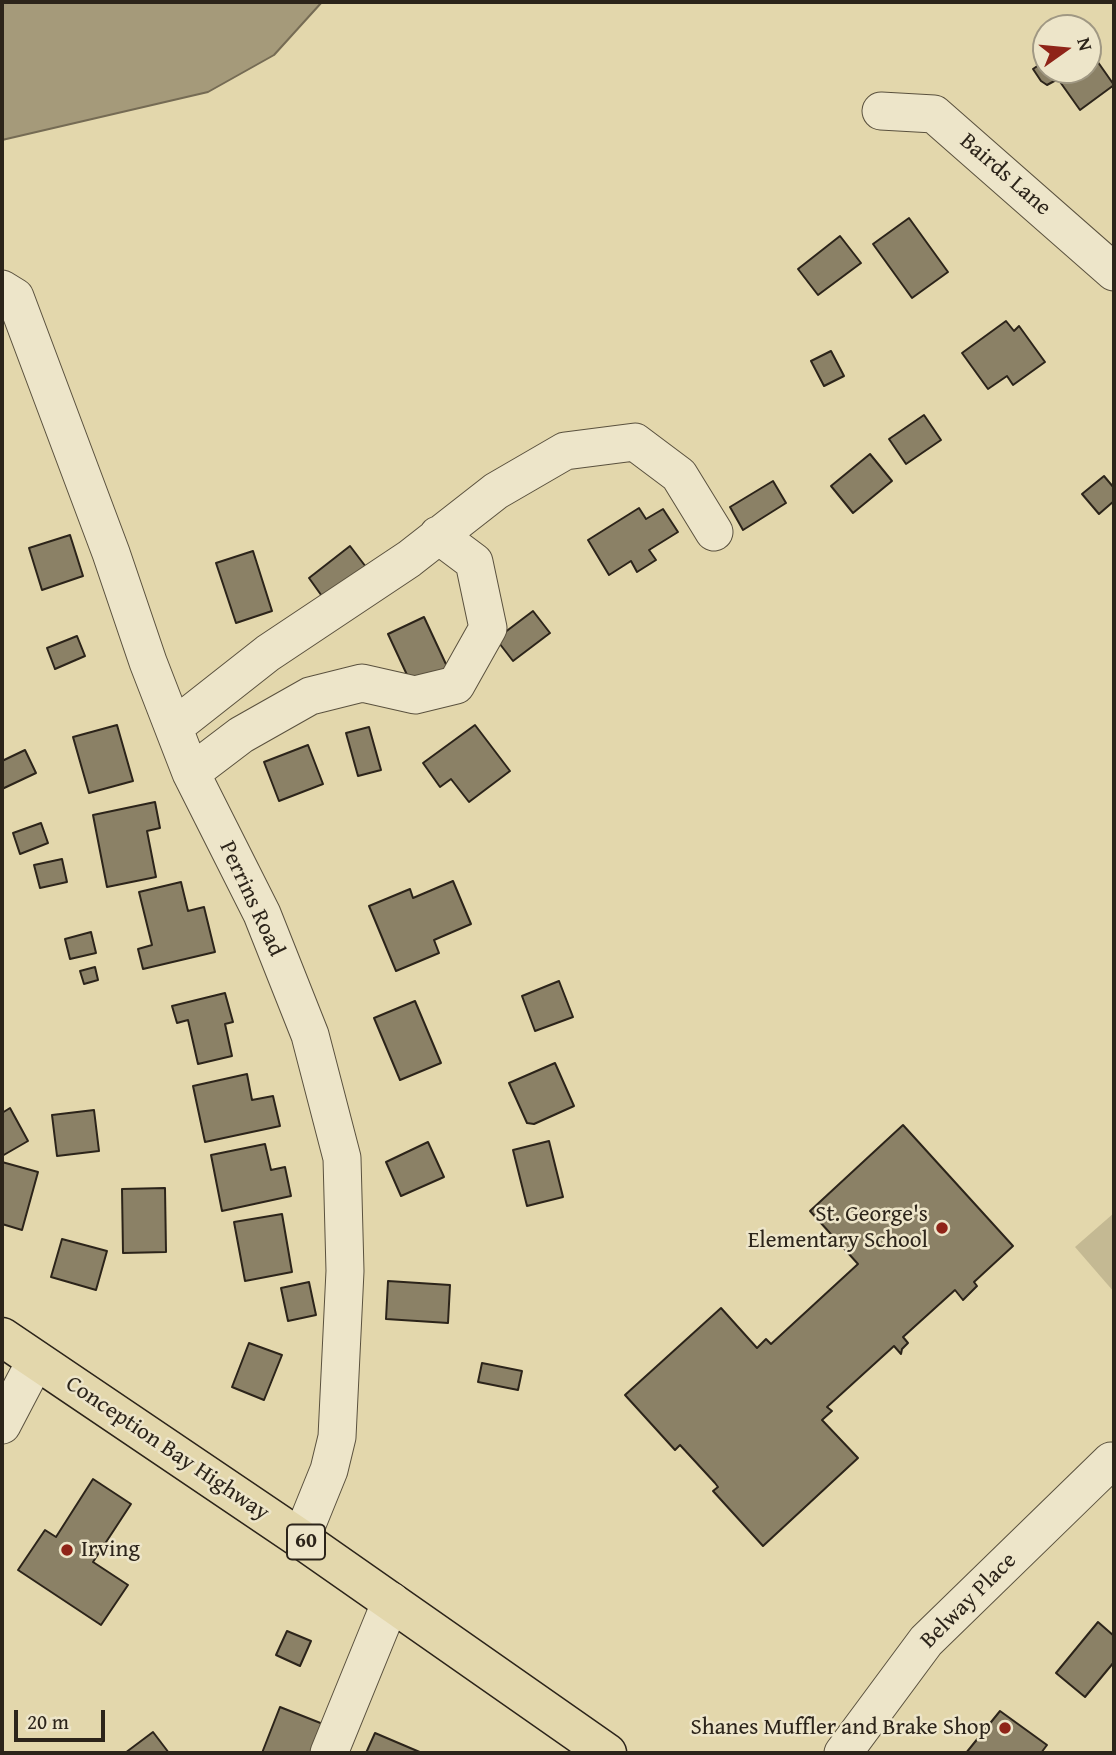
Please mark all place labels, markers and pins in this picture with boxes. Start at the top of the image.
place label: St. George's Elementary School [748,1201,928,1255]
marker: St. George's Elementary School [934,1220,950,1236]
place label: Irving [81,1536,140,1564]
marker: Irving [59,1542,75,1558]
place label: Shanes Muffler and Brake Shop [691,1714,991,1742]
marker: Shanes Muffler and Brake Shop [997,1720,1013,1736]

